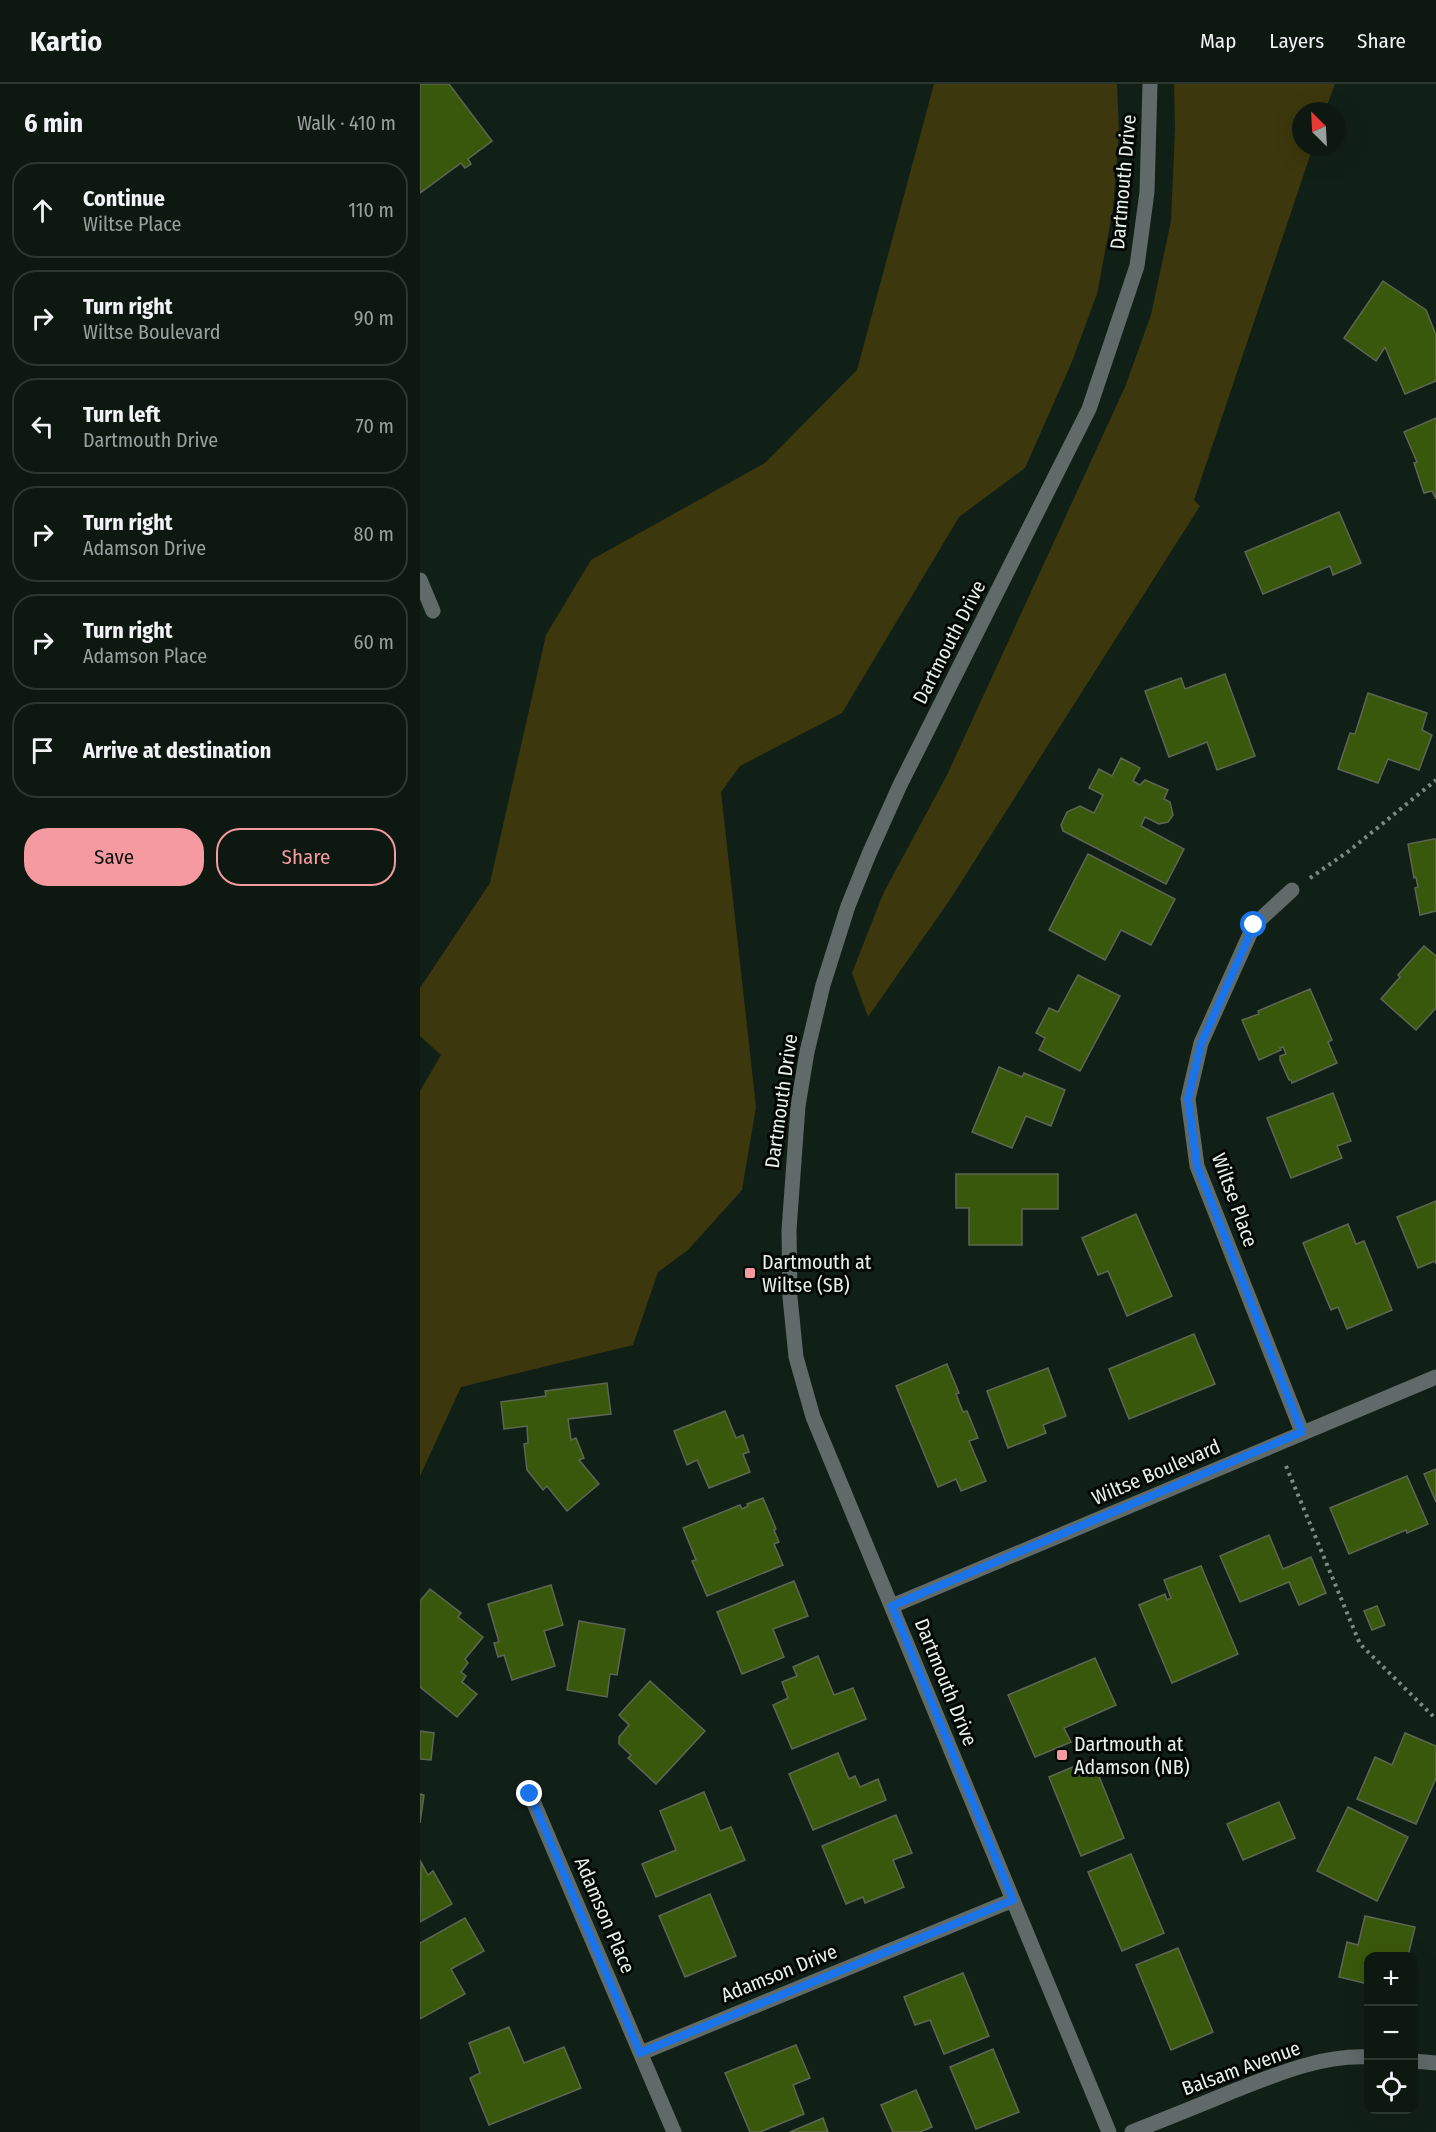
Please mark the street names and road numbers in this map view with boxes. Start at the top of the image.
street label: Dartmouth Drive [1105,114,1141,250]
street label: Dartmouth Drive [908,576,990,708]
street label: Dartmouth Drive [760,1032,802,1170]
street label: Wiltse Place [1207,1150,1263,1250]
street label: Wiltse Boulevard [1088,1434,1224,1510]
street label: Dartmouth Drive [910,1615,982,1749]
street label: Adamson Place [570,1853,640,1977]
street label: Adamson Drive [717,1939,841,2007]
street label: Balsam Avenue [1179,2035,1303,2101]

